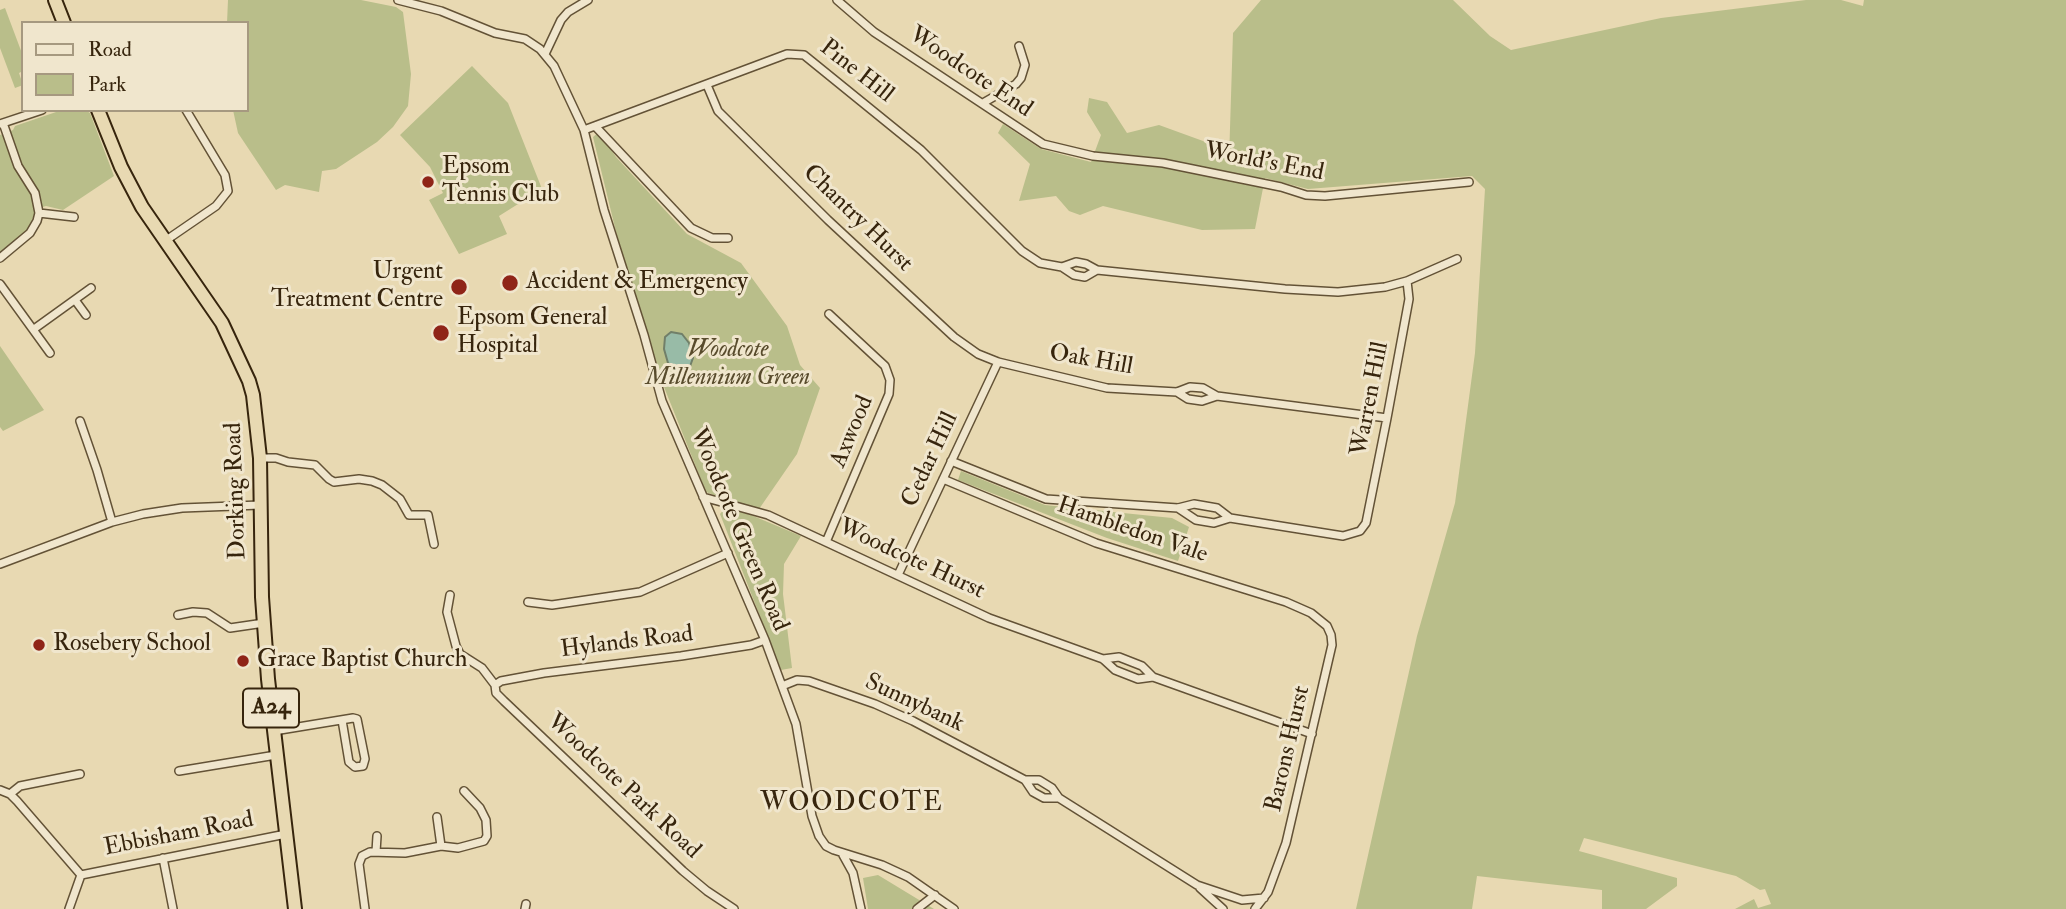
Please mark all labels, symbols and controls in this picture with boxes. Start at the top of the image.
legend [21,21,248,112]
street label: Woodcote End [903,21,1037,125]
street label: Pine Hill [813,34,899,110]
text: Road [88,36,132,63]
text: Park [88,71,126,98]
street label: World's End [1202,137,1326,189]
place label: Epsom Tennis Club [442,154,559,210]
street label: Chantry Hurst [796,160,918,278]
marker: Epsom Tennis Club [420,174,436,190]
place label: Urgent Treatment Centre [271,259,443,315]
place label: Accident & Emergency [526,269,748,297]
marker: Accident & Emergency [500,273,520,293]
marker: Urgent Treatment Centre [449,277,469,297]
place label: Epsom General Hospital [457,305,607,361]
marker: Epsom General Hospital [431,323,451,343]
park label: Woodcote Millennium Green [646,337,810,393]
street label: Oak Hill [1047,339,1135,383]
street label: Warren Hill [1346,339,1396,459]
street label: Axwood [825,392,881,472]
street label: Cedar Hill [896,408,966,512]
street label: Dorking Road [220,422,254,560]
street label: Woodcote Green Road [682,424,794,636]
street label: Hambledon Vale [1053,492,1211,570]
street label: Woodcote Hurst [833,514,989,606]
street label: Hylands Road [559,621,695,665]
place label: Rosebery School [53,631,211,659]
marker: Rosebery School [31,637,47,653]
place label: Grace Baptist Church [257,647,467,675]
marker: Grace Baptist Church [235,653,251,669]
street label: Sunnybank [860,669,968,739]
street label: Barons Hurst [1261,683,1317,815]
road number: A24 [243,688,299,728]
street label: Woodcote Park Road [540,708,706,866]
district label: WOODCOTE [761,788,943,820]
street label: Ebbisham Road [102,806,256,864]

